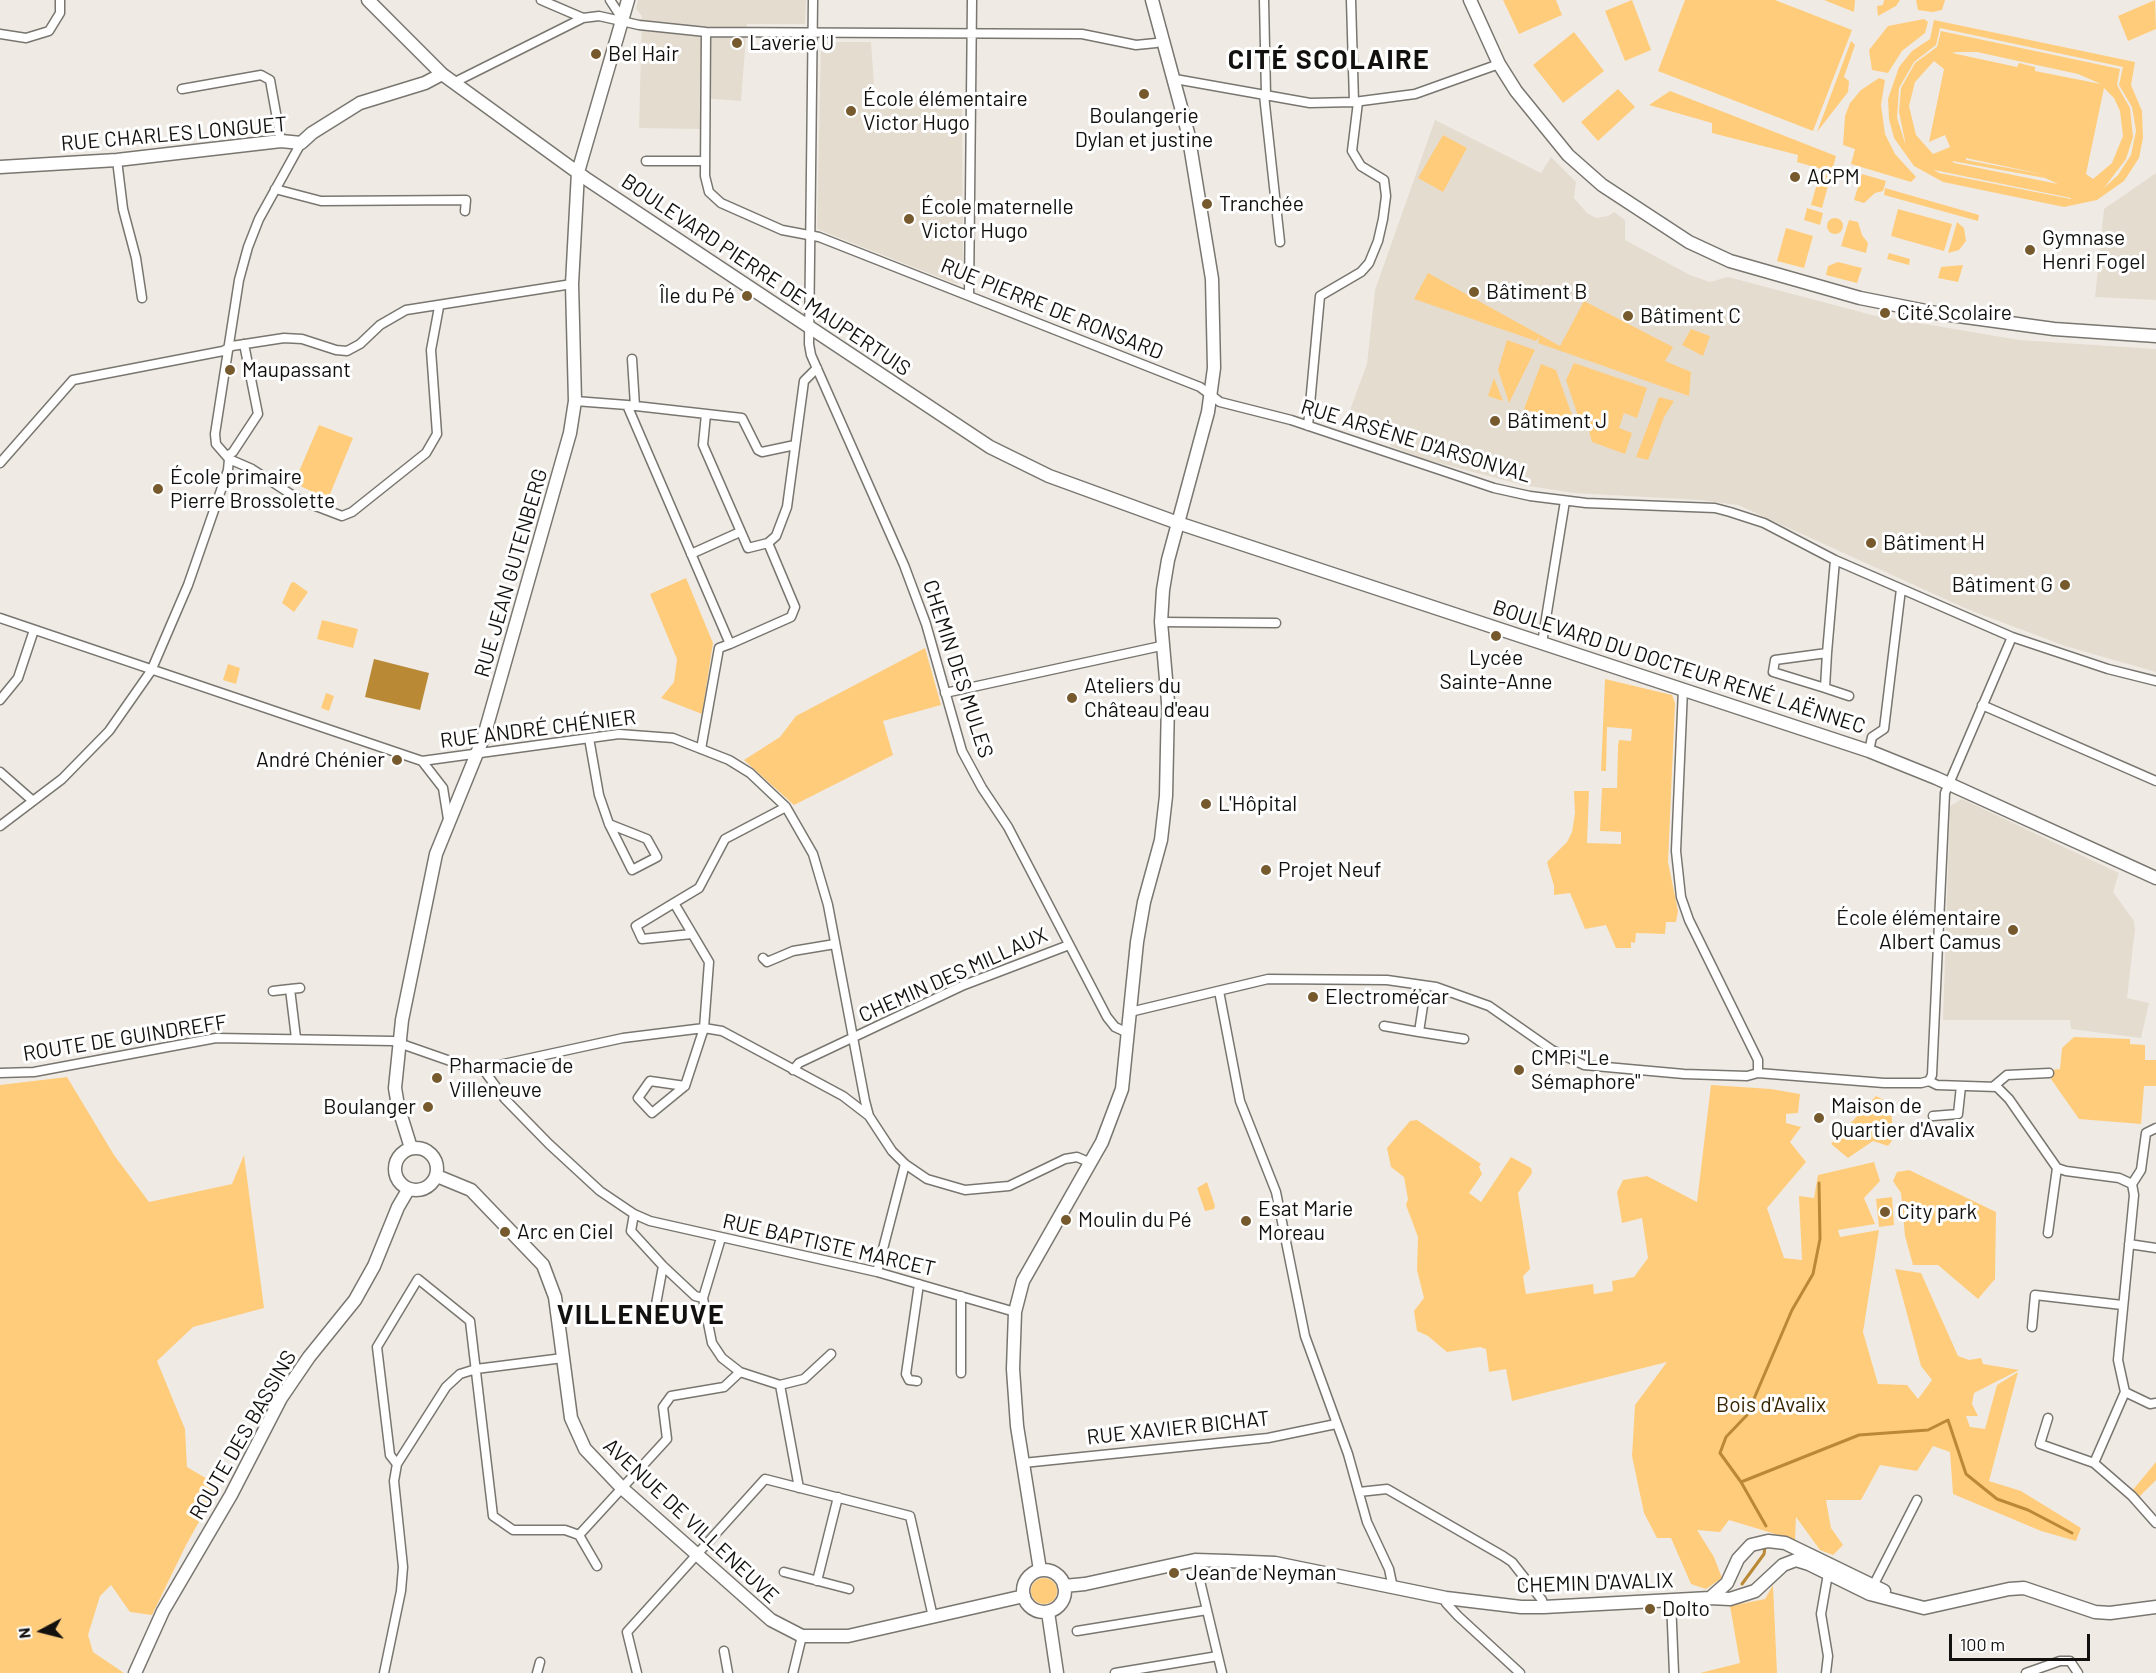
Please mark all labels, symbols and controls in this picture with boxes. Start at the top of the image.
place label: Laverie U [749,30,834,56]
marker: Laverie U [730,36,744,50]
place label: Bel Hair [608,41,679,67]
district label: CITÉ SCOLAIRE [1228,44,1430,76]
marker: Bel Hair [589,47,603,61]
place label: École élémentaire Victor Hugo [863,86,1028,136]
marker: Boulangerie Dylan et justine [1137,87,1151,101]
place label: Boulangerie Dylan et justine [1075,103,1213,153]
marker: École élémentaire Victor Hugo [844,104,858,118]
street label: RUE CHARLES LONGUET [60,112,288,156]
place label: ACPM [1807,164,1860,190]
street label: BOULEVARD PIERRE DE MAUPERTUIS [617,169,915,381]
marker: ACPM [1788,170,1802,184]
place label: Tranchée [1219,191,1304,217]
place label: École maternelle Victor Hugo [921,194,1074,244]
marker: Tranchée [1200,197,1214,211]
marker: École maternelle Victor Hugo [902,212,916,226]
place label: Gymnase Henri Fogel [2042,225,2145,275]
marker: Gymnase Henri Fogel [2023,243,2037,257]
street label: RUE PIERRE DE RONSARD [937,253,1167,365]
place label: Bâtiment B [1486,279,1587,305]
place label: Île du Pé [659,283,735,309]
marker: Bâtiment B [1467,285,1481,299]
marker: Île du Pé [740,289,754,303]
place label: Cité Scolaire [1897,300,2012,326]
place label: Bâtiment C [1640,303,1741,329]
marker: Cité Scolaire [1878,306,1892,320]
marker: Bâtiment C [1621,309,1635,323]
place label: Maupassant [242,357,351,383]
marker: Maupassant [223,363,237,377]
street label: RUE ARSÈNE D'ARSONVAL [1298,394,1534,488]
place label: Bâtiment J [1507,408,1607,434]
marker: Bâtiment J [1488,414,1502,428]
place label: École primaire Pierre Brossolette [170,464,335,514]
street label: RUE JEAN GUTENBERG [469,466,553,680]
marker: École primaire Pierre Brossolette [151,482,165,496]
place label: Bâtiment H [1883,530,1985,556]
marker: Bâtiment H [1864,536,1878,550]
place label: Bâtiment G [1952,572,2053,598]
street label: CHEMIN DES MULES [917,577,999,761]
marker: Bâtiment G [2058,578,2072,592]
street label: BOULEVARD DU DOCTEUR RENÉ LAËNNEC [1489,595,1869,739]
marker: Lycée Sainte-Anne [1489,629,1503,643]
place label: Lycée Sainte-Anne [1440,645,1552,695]
place label: Ateliers du Château d'eau [1084,673,1210,723]
marker: Ateliers du Château d'eau [1065,691,1079,705]
street label: RUE ANDRÉ CHÉNIER [439,704,637,754]
place label: André Chénier [256,747,385,773]
marker: André Chénier [390,753,404,767]
place label: L'Hôpital [1218,791,1297,817]
marker: L'Hôpital [1199,797,1213,811]
place label: Projet Neuf [1278,857,1382,883]
marker: Projet Neuf [1259,863,1273,877]
place label: École élémentaire Albert Camus [1836,905,2001,955]
street label: CHEMIN DES MILLAUX [855,922,1051,1028]
marker: École élémentaire Albert Camus [2006,923,2020,937]
place label: Electromécar [1325,984,1449,1010]
marker: Electromécar [1306,990,1320,1004]
street label: ROUTE DE GUINDREFF [21,1009,229,1067]
place label: CMPi "Le Sémaphore" [1531,1045,1641,1095]
place label: Pharmacie de Villeneuve [449,1053,574,1103]
marker: CMPi "Le Sémaphore" [1512,1063,1526,1077]
marker: Pharmacie de Villeneuve [430,1071,444,1085]
place label: Maison de Quartier d'Avalix [1831,1093,1975,1143]
place label: Boulanger [323,1094,416,1120]
marker: Boulanger [421,1100,435,1114]
marker: Maison de Quartier d'Avalix [1812,1111,1826,1125]
place label: Esat Marie Moreau [1258,1196,1353,1246]
place label: City park [1897,1199,1977,1225]
marker: City park [1878,1205,1892,1219]
place label: Moulin du Pé [1078,1207,1192,1233]
street label: RUE BAPTISTE MARCET [720,1208,938,1282]
marker: Moulin du Pé [1059,1213,1073,1227]
marker: Esat Marie Moreau [1239,1214,1253,1228]
place label: Arc en Ciel [517,1219,613,1245]
marker: Arc en Ciel [498,1225,512,1239]
district label: VILLENEUVE [557,1299,725,1331]
street label: ROUTE DES BASSINS [184,1346,302,1524]
park label: Bois d'Avalix [1716,1392,1826,1418]
street label: RUE XAVIER BICHAT [1085,1406,1271,1450]
street label: AVENUE DE VILLENEUVE [598,1433,784,1609]
place label: Jean de Neyman [1186,1560,1337,1586]
marker: Jean de Neyman [1167,1566,1181,1580]
street label: CHEMIN D'AVALIX [1516,1568,1674,1598]
place label: Dolto [1662,1596,1710,1622]
north arrow [12,1601,72,1661]
marker: Dolto [1643,1602,1657,1616]
scale bar [1952,1622,2093,1660]
text: N [14,1627,34,1640]
text: 100 m [1960,1633,2005,1655]

